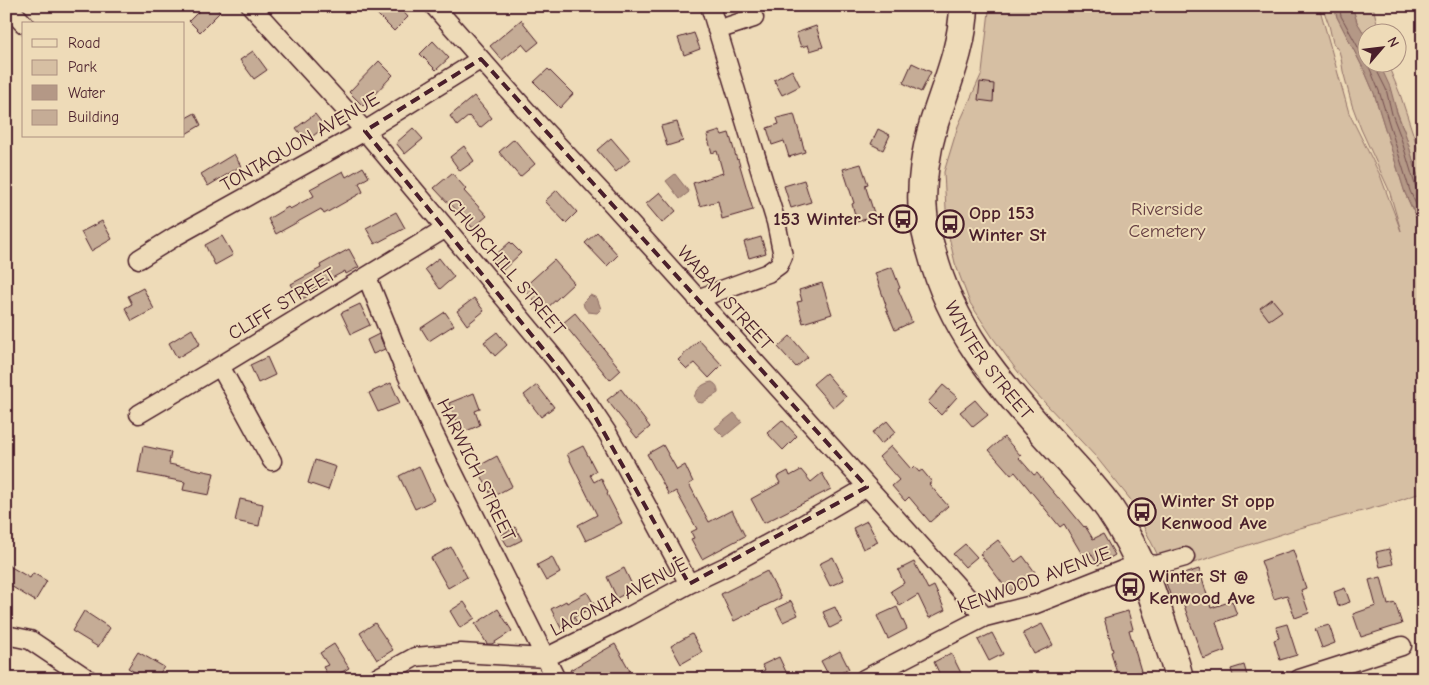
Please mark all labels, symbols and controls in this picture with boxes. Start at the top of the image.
legend [22,22,185,138]
north arrow [1356,22,1406,72]
text: Road [68,34,100,52]
text: N [1383,34,1403,50]
text: Park [68,58,97,76]
text: Water [68,84,105,102]
street label: TONTAQUON AVENUE [217,88,383,196]
text: Building [68,108,119,126]
street label: CHURCHILL STREET [442,194,570,340]
park label: Riverside Cemetery [1129,198,1206,242]
place label: Opp 153 Winter St [969,202,1047,246]
bus stop icon: 153 Winter St [888,204,918,234]
place label: 153 Winter St [773,208,885,230]
bus stop icon: Opp 153 Winter St [935,209,965,239]
street label: WABAN STREET [672,241,778,355]
street label: CLIFF STREET [224,263,340,345]
street label: WINTER STREET [940,297,1038,424]
street label: HARWICH STREET [432,395,520,545]
place label: Winter St opp Kenwood Ave [1161,490,1275,534]
bus stop icon: Winter St opp Kenwood Ave [1127,497,1157,527]
street label: KENWOOD AVENUE [954,542,1114,618]
street label: LACONIA AVENUE [547,553,691,641]
place label: Winter St @ Kenwood Ave [1149,565,1255,609]
bus stop icon: Winter St @ Kenwood Ave [1115,572,1145,602]

